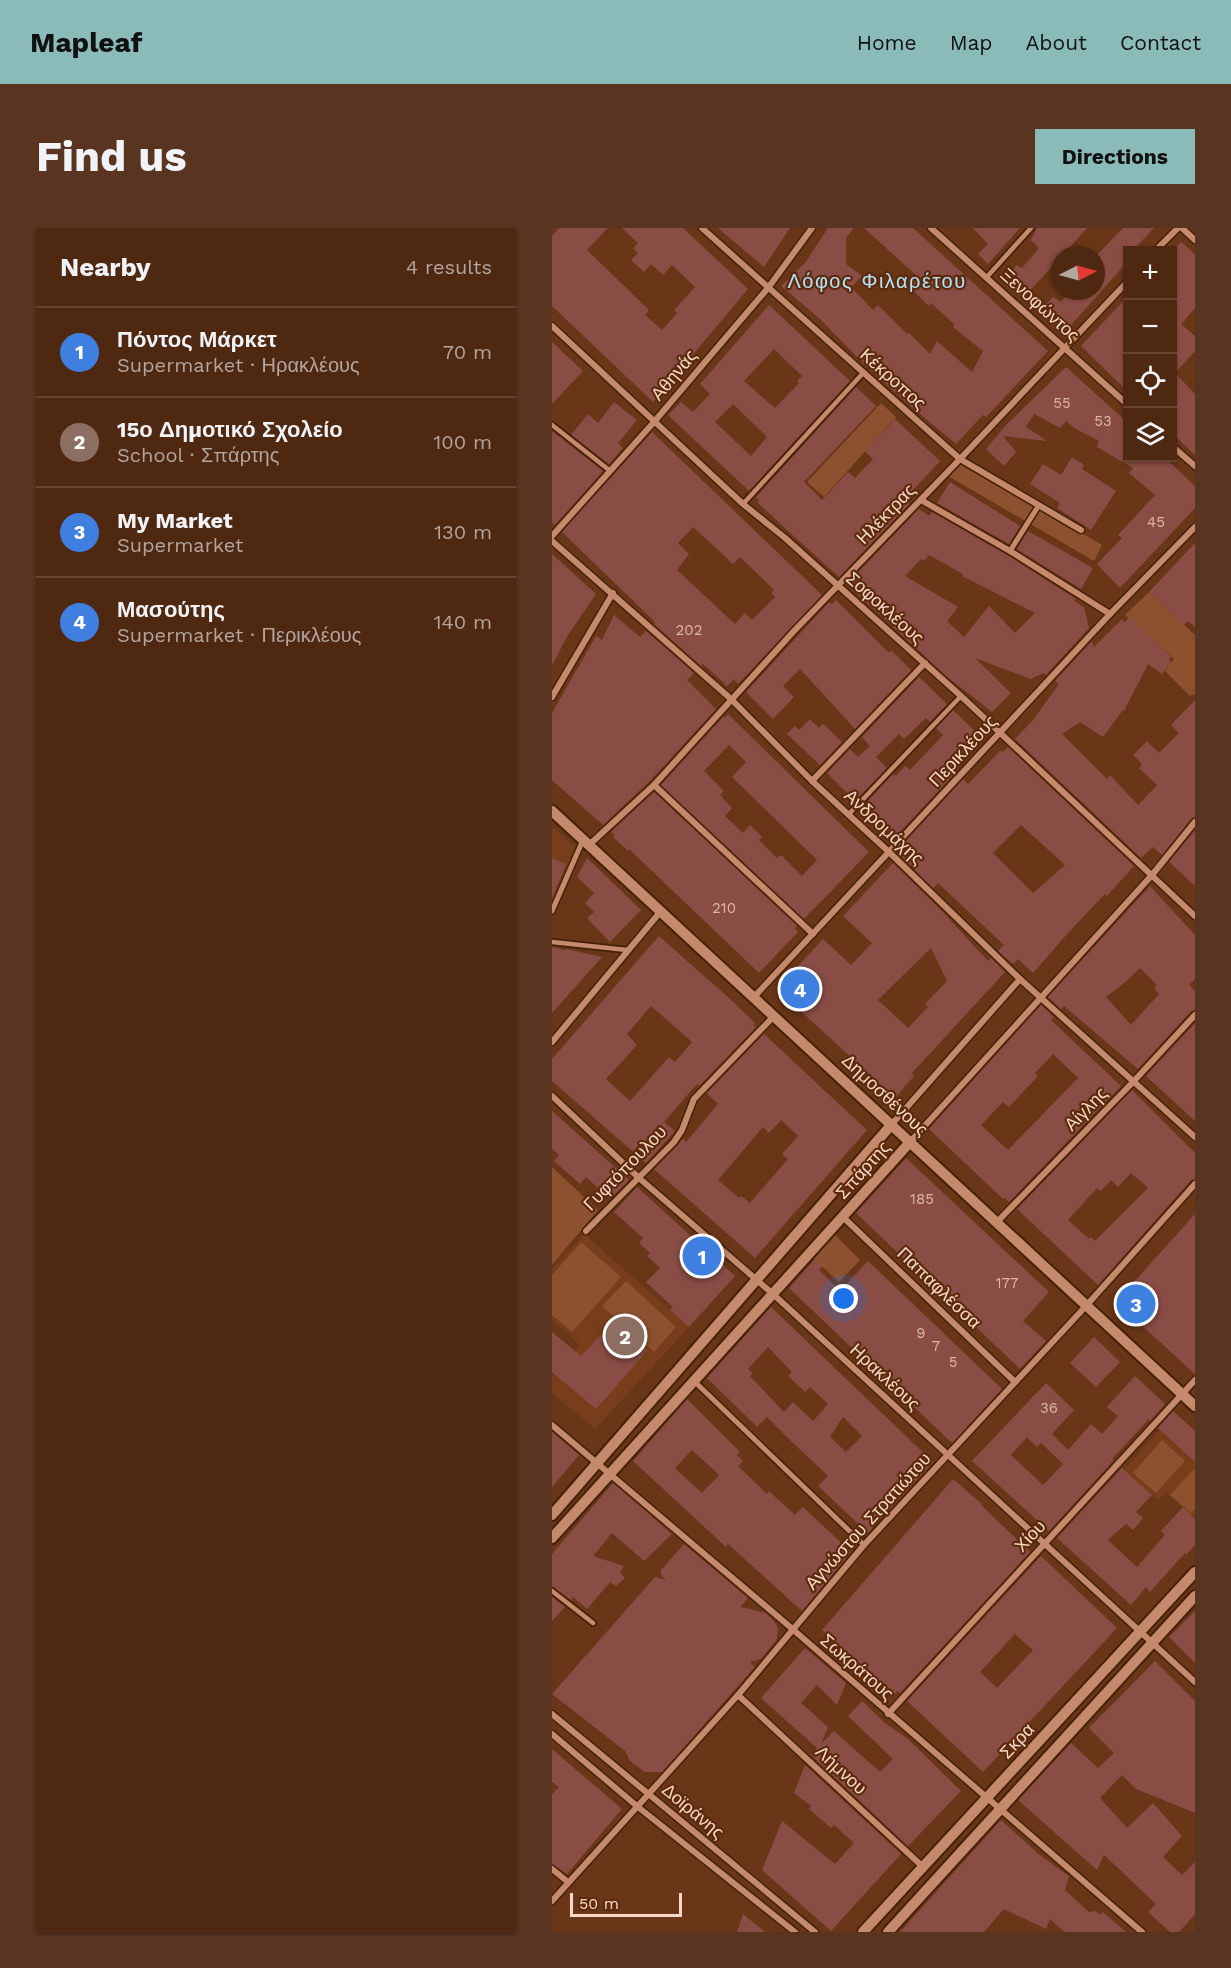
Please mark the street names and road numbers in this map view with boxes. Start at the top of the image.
street label: Ξενοφώντος [997,264,1084,346]
street label: Κέκροπος [856,344,931,414]
street label: Αθηνάς [646,345,701,404]
street label: Ηλέκτρας [852,479,920,548]
street label: Σοφοκλέους [842,567,929,648]
street label: Περικλέους [924,710,1001,791]
street label: Ανδρομάχης [840,785,929,869]
street label: Δημοσθένους [838,1049,933,1140]
street label: Αίγλης [1060,1082,1112,1135]
street label: Γυφτόπουλου [579,1121,670,1215]
street label: Σπάρτης [831,1136,894,1203]
street label: Παπαφλέσσα [893,1243,986,1333]
street label: Ηρακλέους [846,1339,925,1415]
street label: Αγνώστου Στρατιώτου [800,1448,935,1594]
street label: Χίου [1010,1515,1050,1556]
street label: Σωκράτους [816,1629,899,1704]
street label: Σκρα [995,1719,1038,1763]
street label: Λήμνου [811,1741,871,1798]
street label: Δοϊράνης [658,1779,729,1843]

